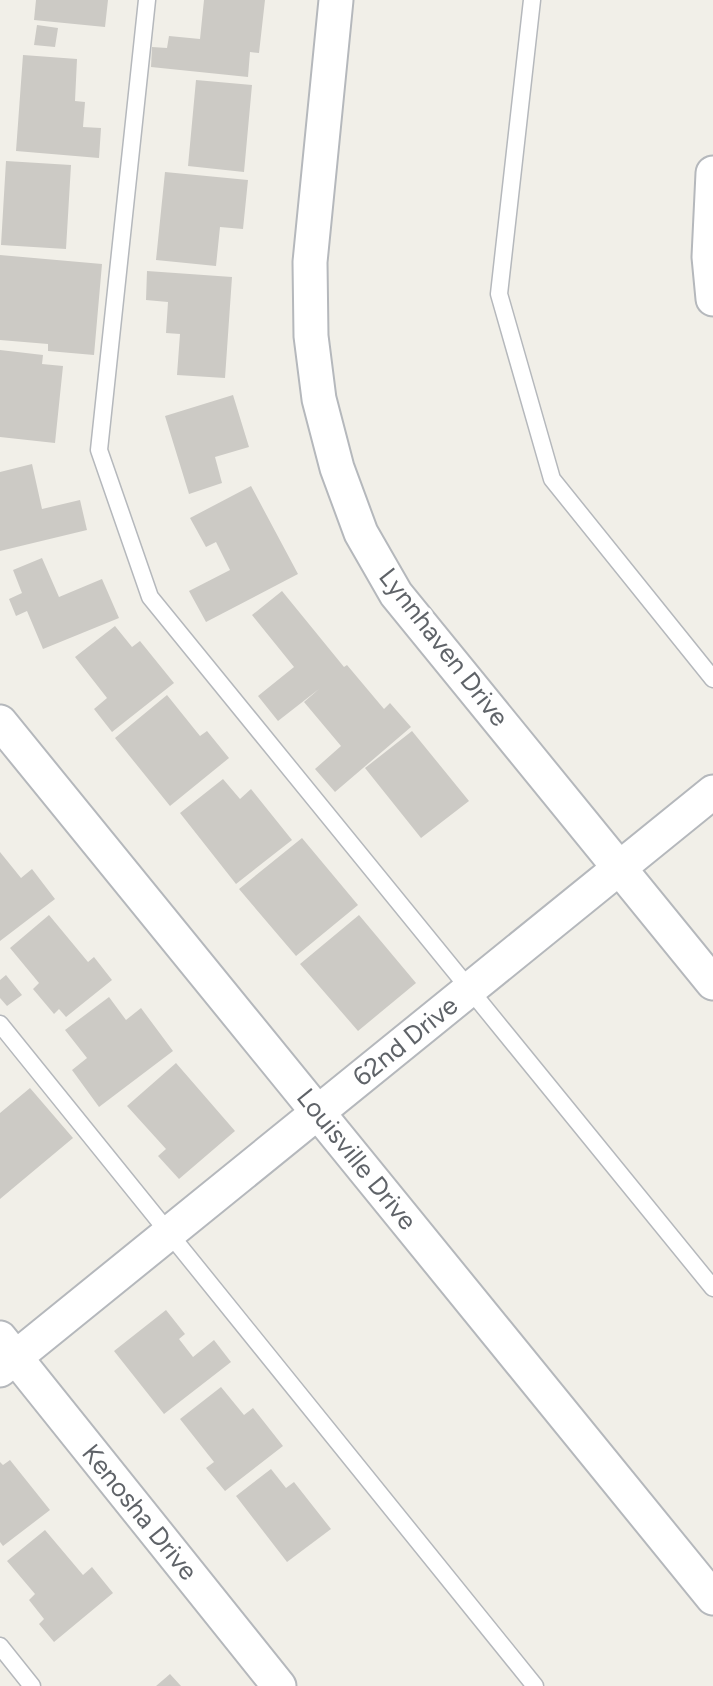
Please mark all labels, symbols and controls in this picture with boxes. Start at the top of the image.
street label: Lynnhaven Drive [372,561,516,733]
street label: 62nd Drive [346,989,464,1093]
street label: Louisville Drive [290,1082,424,1236]
street label: Kenosha Drive [75,1437,205,1587]

